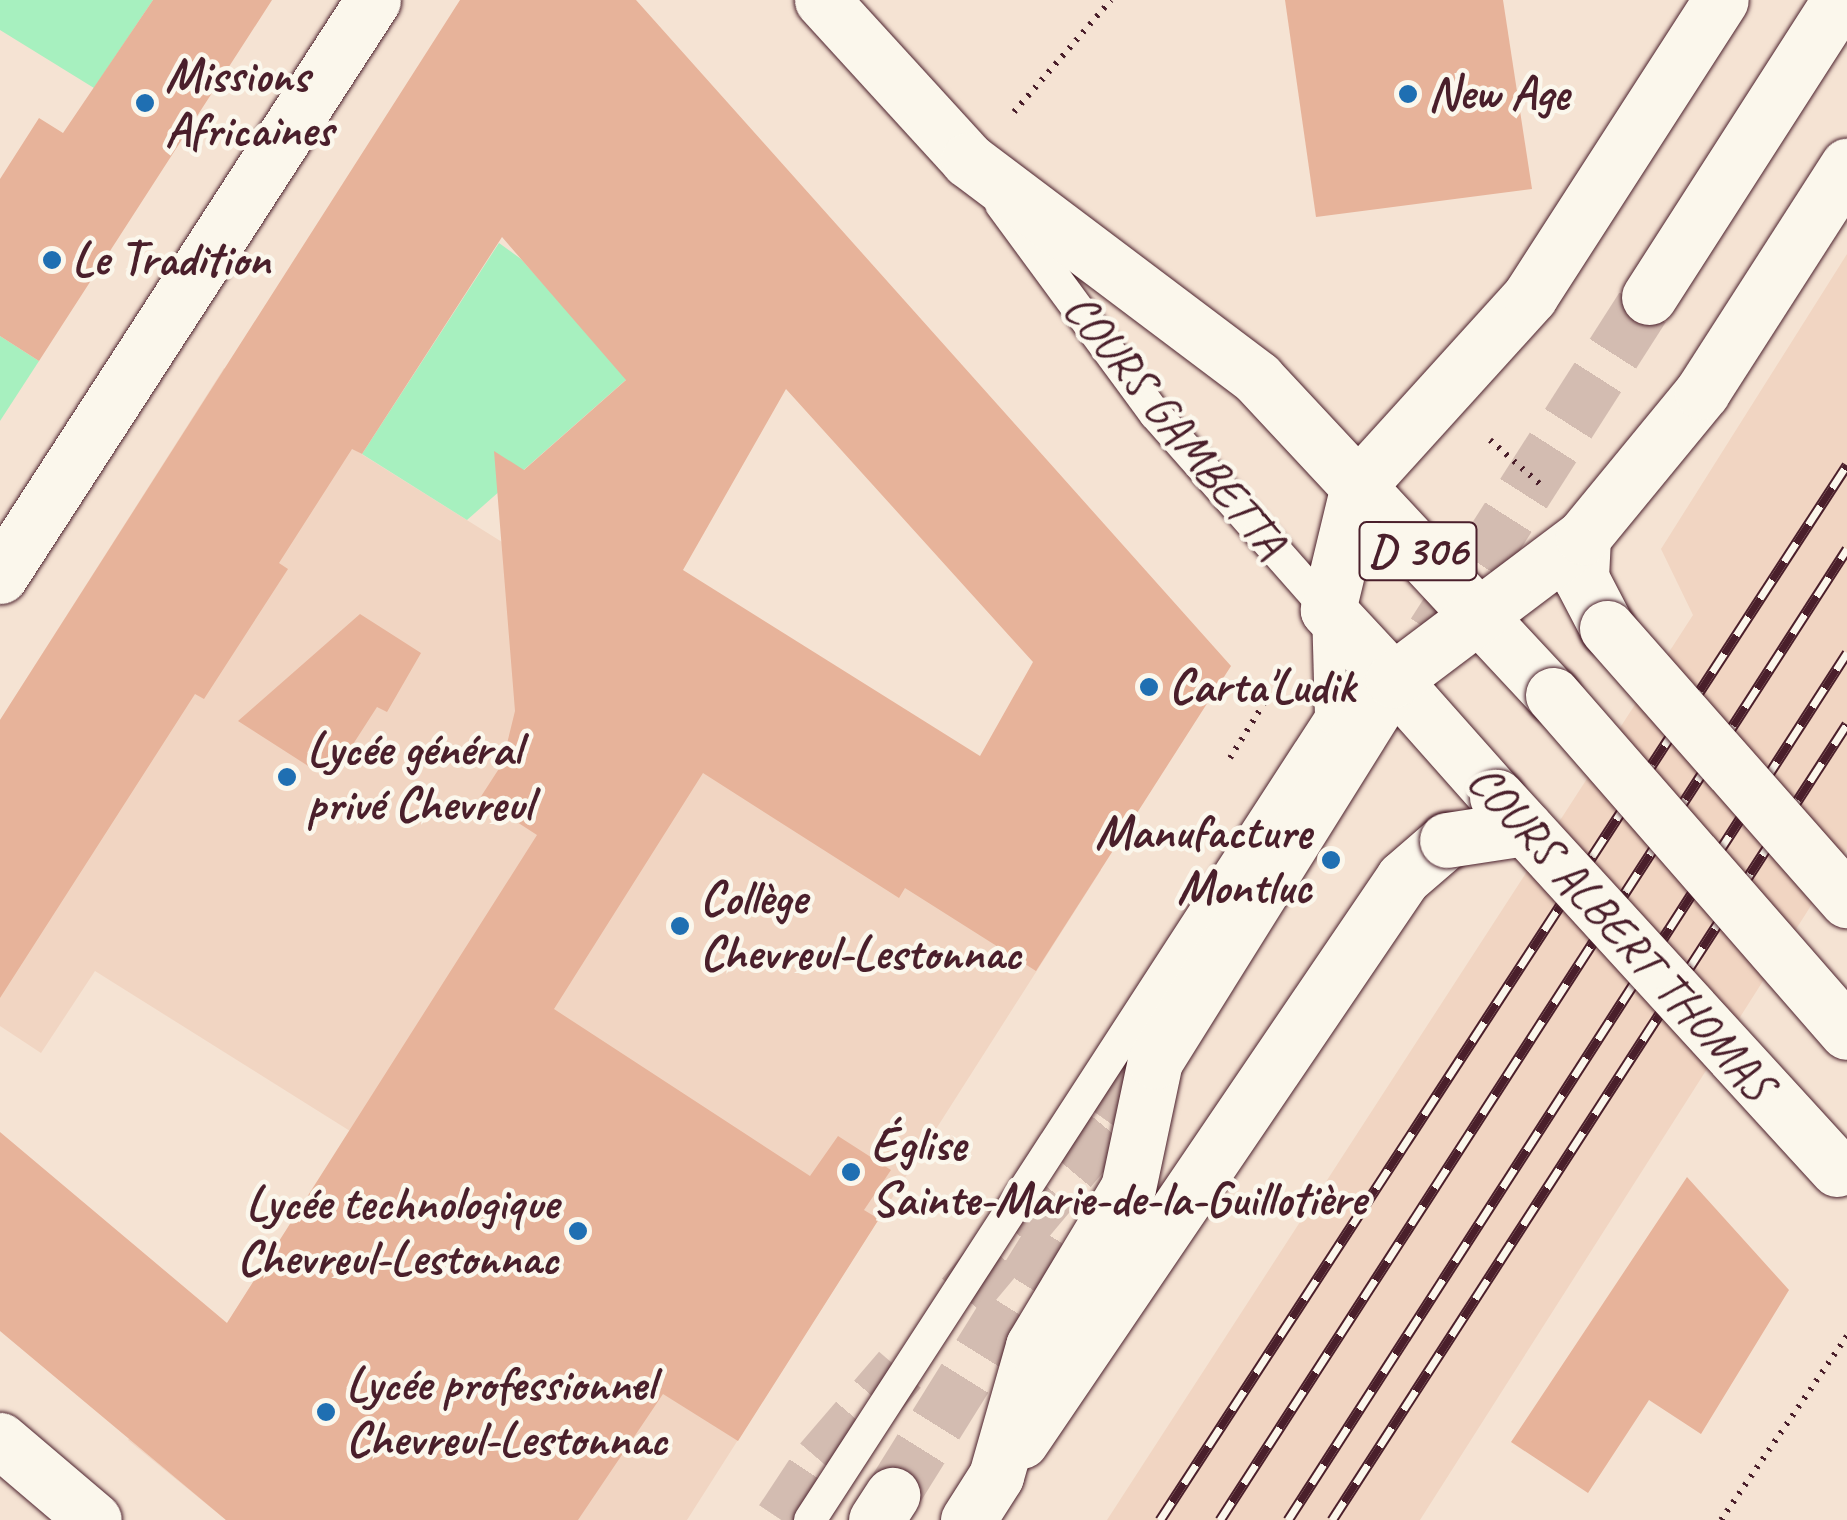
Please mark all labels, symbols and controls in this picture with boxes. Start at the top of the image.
place label: Missions Africaines [165,46,333,159]
place label: New Age [1428,65,1569,123]
marker: New Age [1397,83,1419,105]
marker: Missions Africaines [134,92,156,114]
place label: Le Tradition [72,231,270,289]
marker: Le Tradition [41,249,63,271]
street label: COURS GAMBETTA [1051,281,1299,569]
road number: D 306 [1358,511,1478,591]
place label: Carta'Ludik [1169,658,1355,716]
marker: Carta'Ludik [1138,676,1160,698]
place label: Lycée général privé Chevreul [307,720,532,833]
street label: COURS ALBERT THOMAS [1456,753,1786,1111]
marker: Lycée général privé Chevreul [276,766,298,788]
place label: Manufacture Montluc [1095,803,1311,916]
marker: Manufacture Montluc [1320,849,1342,871]
place label: Collège Chevreul-Lestonnac [700,869,1021,982]
marker: Collège Chevreul-Lestonnac [669,915,691,937]
place label: Église Sainte-Marie-de-la-Guillotière [871,1115,1366,1228]
marker: Église Sainte-Marie-de-la-Guillotière [840,1161,862,1183]
place label: Lycée technologique Chevreul-Lestonnac [237,1174,558,1287]
marker: Lycée technologique Chevreul-Lestonnac [567,1220,589,1242]
place label: Lycée professionnel Chevreul-Lestonnac [346,1355,667,1468]
marker: Lycée professionnel Chevreul-Lestonnac [315,1401,337,1423]

